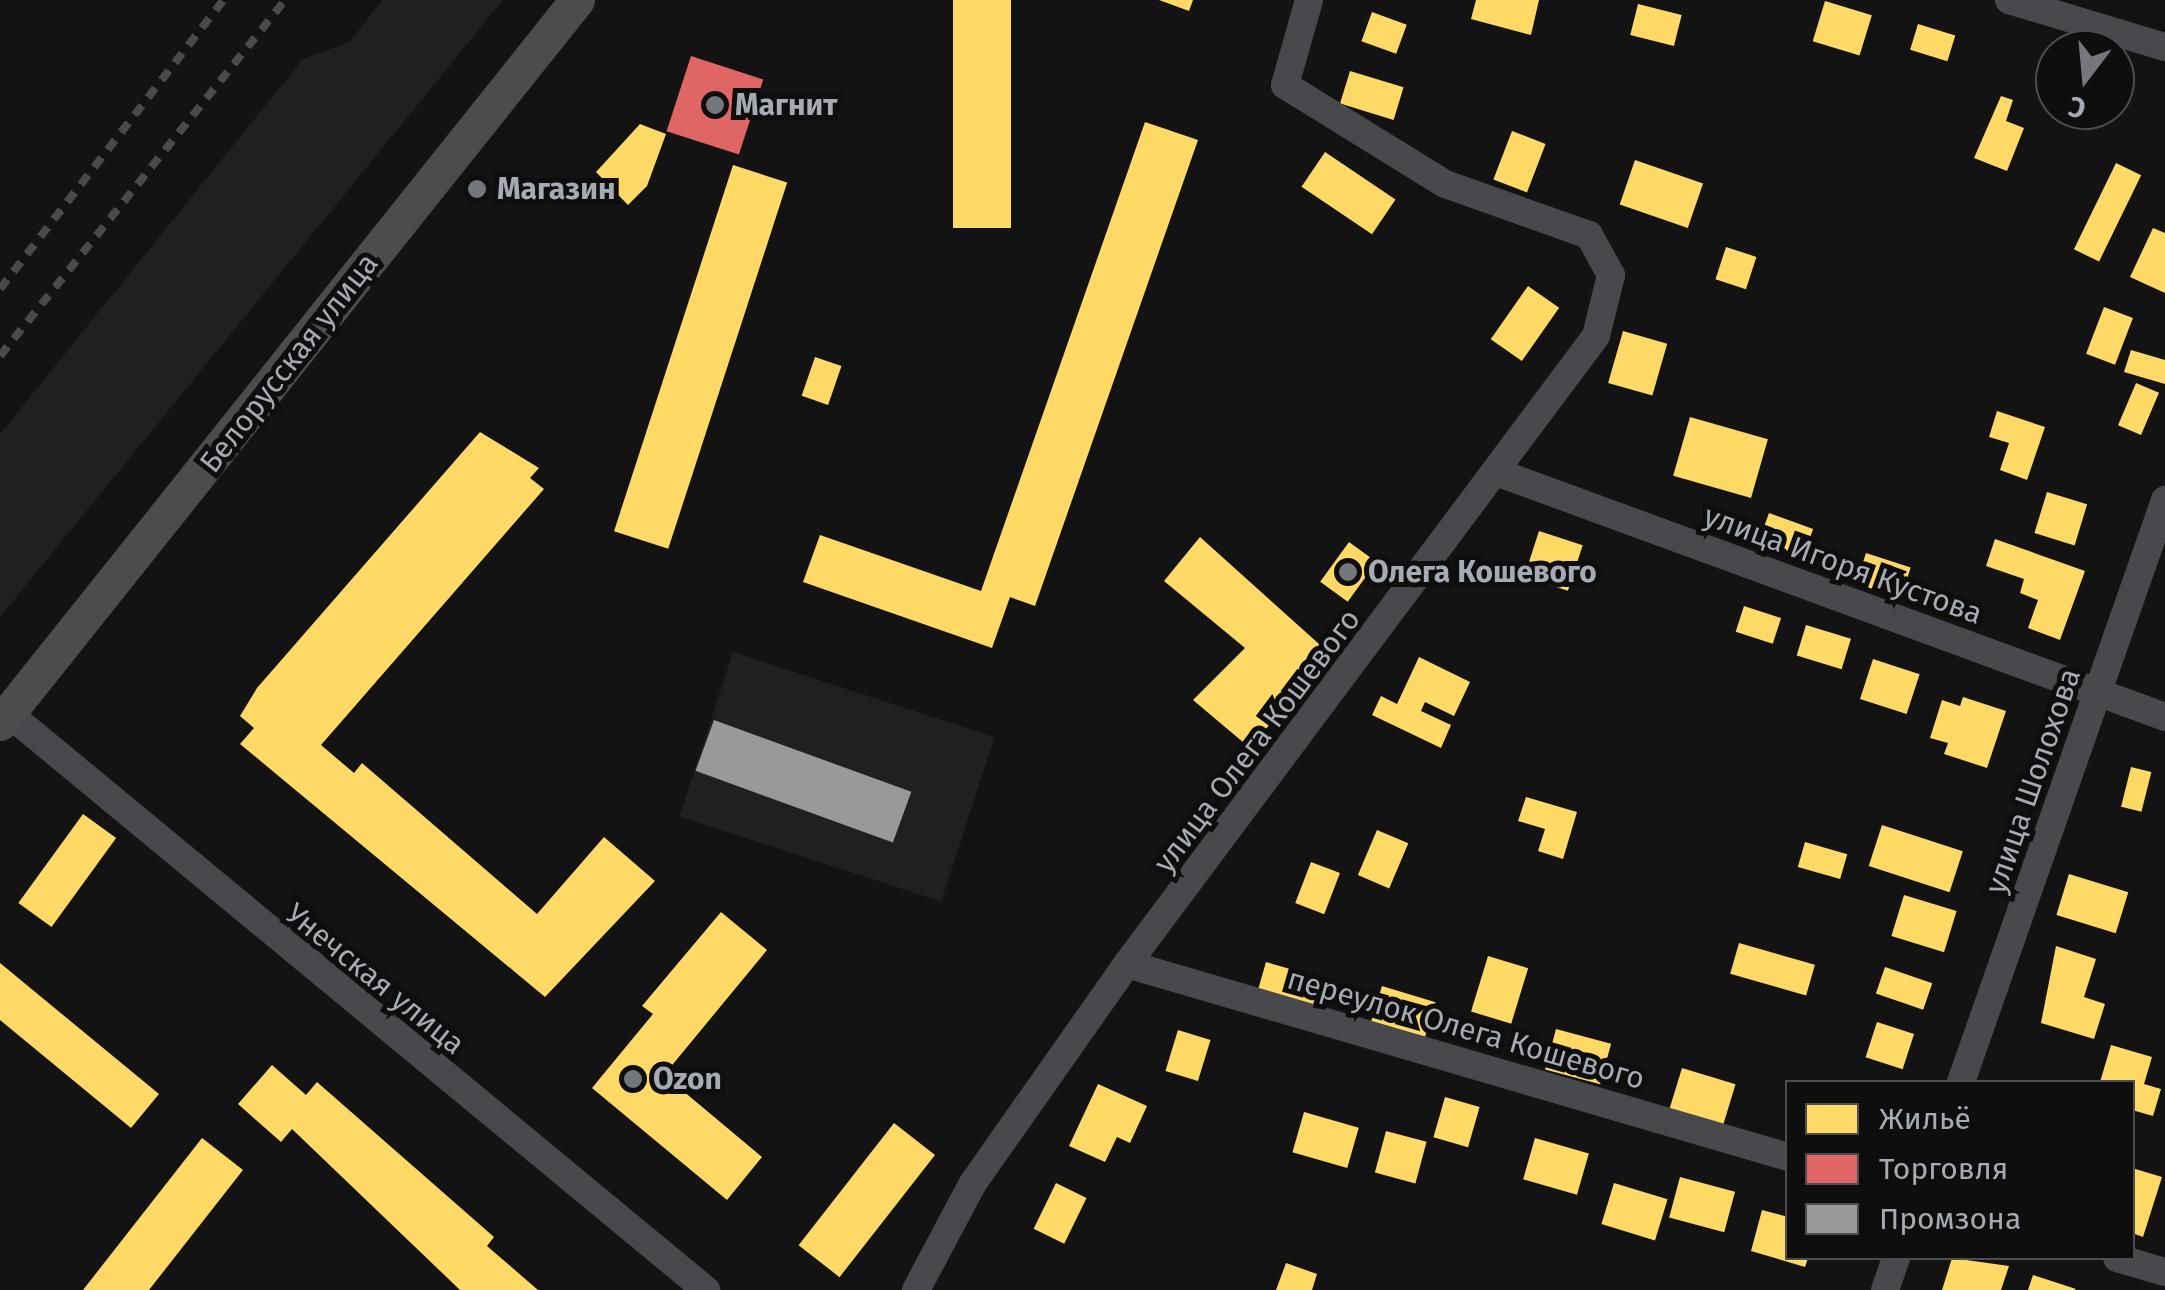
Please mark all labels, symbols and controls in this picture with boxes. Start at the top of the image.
north arrow [2035,30,2135,130]
place label: Магнит [735,87,837,123]
text: С [2065,89,2089,125]
marker: Магнит [704,94,726,116]
place label: Магазин [497,171,615,207]
marker: Магазин [466,178,488,200]
street label: Белорусская улица [192,246,386,480]
street label: улица Игоря Кустова [1699,498,1987,632]
place label: Олега Кошевого [1368,554,1597,590]
marker: Олега Кошевого [1337,561,1359,583]
street label: улица Олега Кошевого [1146,602,1368,880]
street label: улица Шолохова [1978,664,2088,898]
street label: Унечская улица [278,896,472,1062]
street label: переулок Олега Кошевого [1283,961,1649,1097]
place label: Ozon [653,1061,722,1097]
marker: Ozon [622,1068,644,1090]
legend [1785,1080,2135,1260]
text: Жильё [1879,1101,1971,1137]
text: Торговля [1879,1151,2008,1187]
text: Промзона [1879,1201,2021,1237]

